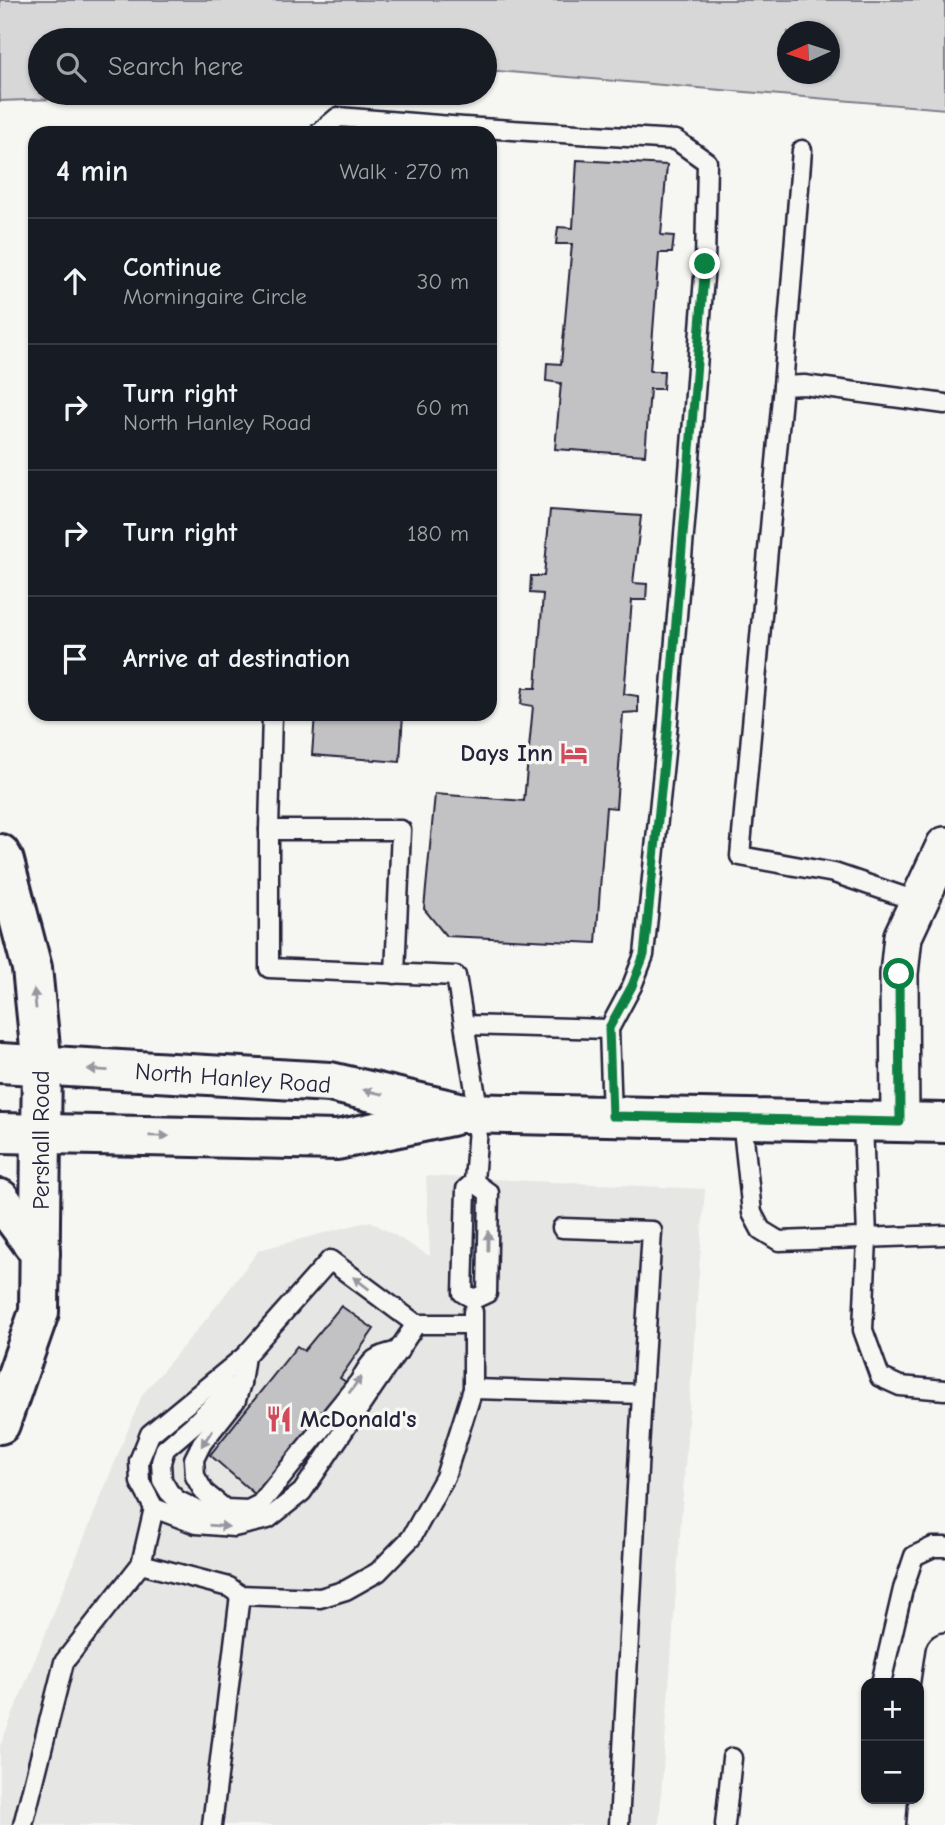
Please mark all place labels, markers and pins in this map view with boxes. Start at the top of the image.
hotel icon: Days Inn [559,738,589,768]
place label: Days Inn [460,739,553,767]
restaurant icon: McDonald's [264,1404,294,1434]
place label: McDonald's [300,1405,417,1433]

